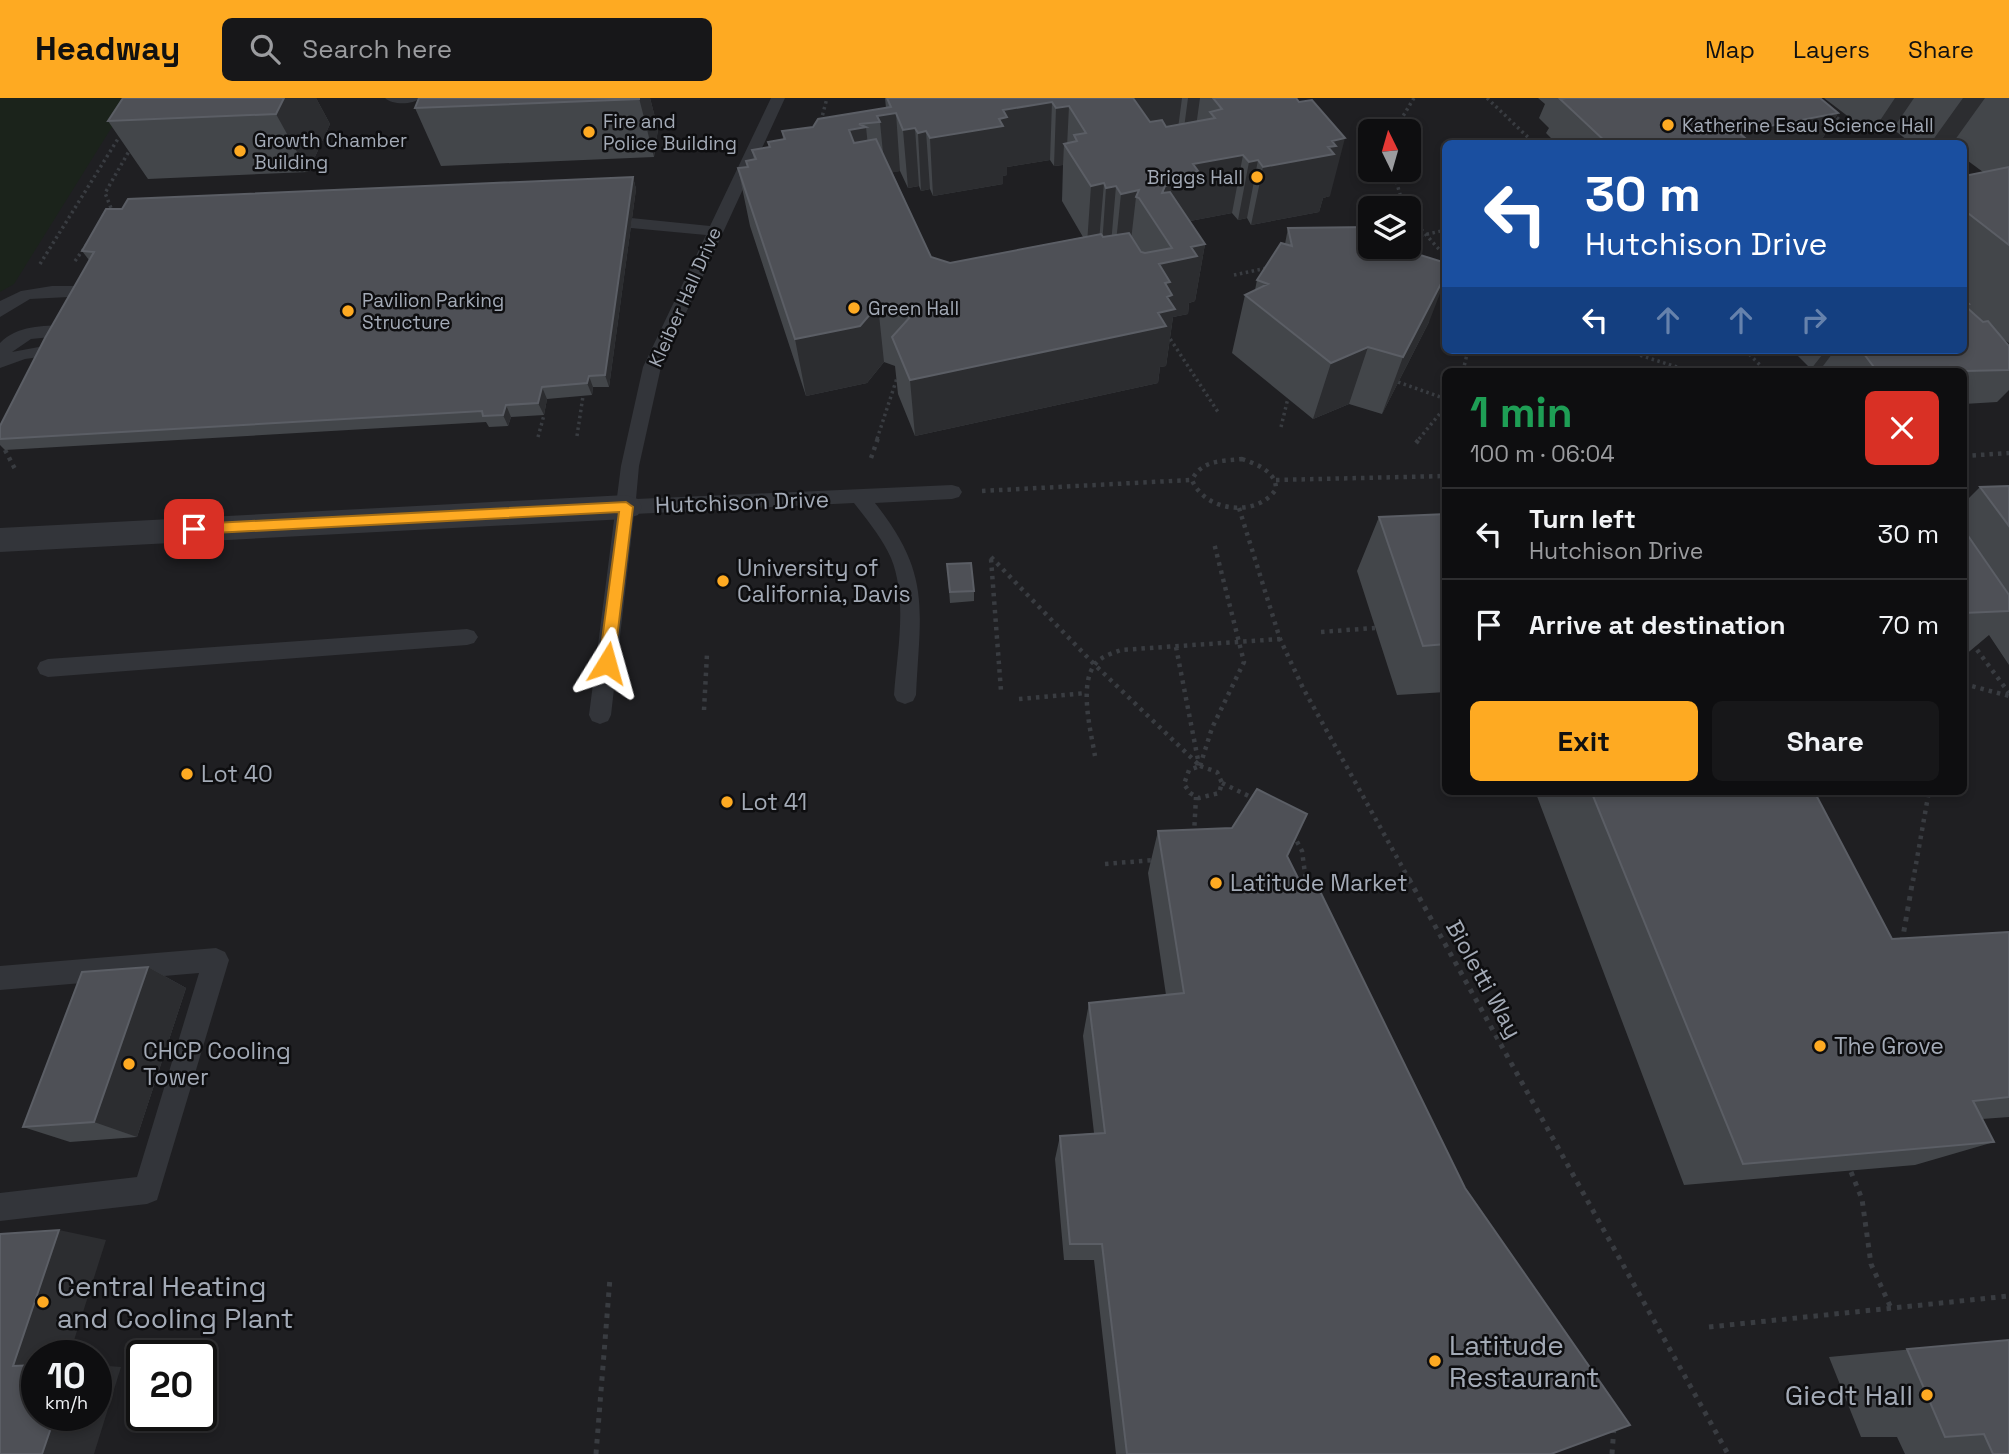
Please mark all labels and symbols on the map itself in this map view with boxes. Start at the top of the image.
place label: Fire and Police Building [603,109,737,156]
place label: Katherine Esau Science Hall [1682,113,1934,138]
marker: Katherine Esau Science Hall [1660,117,1676,133]
north arrow [1358,119,1421,182]
marker: Fire and Police Building [581,124,597,140]
place label: Growth Chamber Building [254,128,407,175]
marker: Growth Chamber Building [232,143,248,159]
place label: Briggs Hall [1147,165,1243,190]
marker: Briggs Hall [1249,169,1265,185]
street label: Kleiber Hall Drive [643,223,727,371]
place label: Pavilion Parking Structure [362,288,504,335]
place label: Green Hall [868,296,959,321]
marker: Green Hall [846,300,862,316]
marker: Pavilion Parking Structure [340,303,356,319]
street label: Hutchison Drive [654,484,830,520]
pin [164,499,224,559]
place label: University of California, Davis [737,553,911,609]
marker: University of California, Davis [715,573,731,589]
position arrow [570,626,644,700]
place label: Lot 40 [201,759,273,789]
marker: Lot 40 [179,766,195,782]
place label: Lot 41 [741,787,807,817]
marker: Lot 41 [719,794,735,810]
place label: Latitude Market [1230,868,1408,898]
marker: Latitude Market [1208,875,1224,891]
street label: Bioletti Way [1439,915,1529,1043]
place label: The Grove [1834,1031,1944,1061]
place label: CHCP Cooling Tower [143,1036,291,1092]
marker: The Grove [1812,1038,1828,1054]
marker: CHCP Cooling Tower [121,1056,137,1072]
place label: Central Heating and Cooling Plant [57,1268,294,1336]
marker: Central Heating and Cooling Plant [35,1294,51,1310]
place label: Latitude Restaurant [1449,1327,1599,1395]
speed limit sign: 20 [126,1340,217,1431]
marker: Latitude Restaurant [1427,1353,1443,1369]
place label: Giedt Hall [1785,1377,1913,1413]
marker: Giedt Hall [1919,1387,1935,1403]

